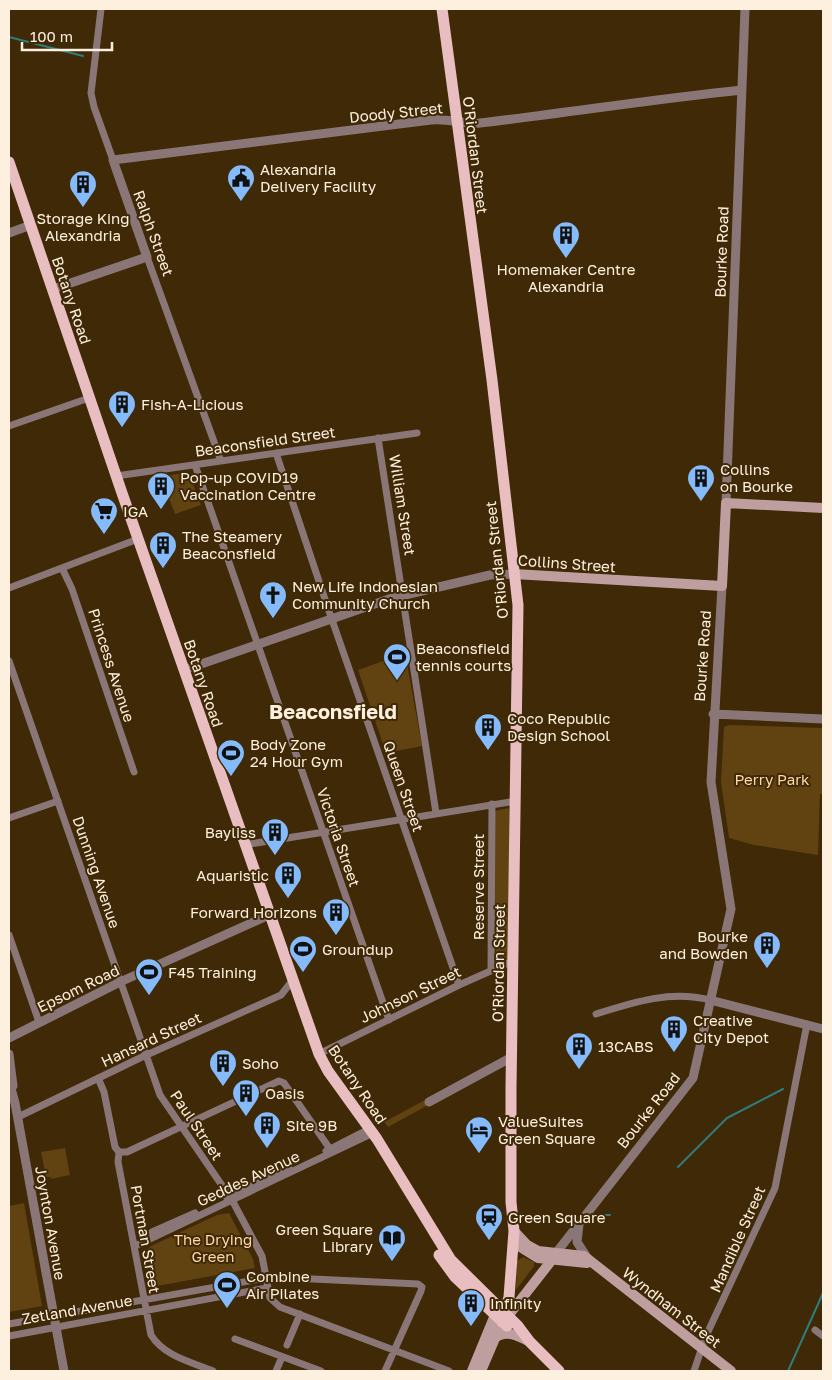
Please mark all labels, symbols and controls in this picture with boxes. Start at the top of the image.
scale bar [22,20,112,52]
text: 100 m [30,27,73,45]
street label: O'Riordan Street [460,95,492,215]
street label: Doody Street [348,98,444,126]
place label: Alexandria Delivery Facility [260,160,377,195]
public building icon: Alexandria Delivery Facility [226,163,256,202]
building icon: Storage King Alexandria [68,169,98,208]
street label: Ralph Street [130,188,178,278]
street label: Bourke Road [710,206,732,298]
place label: Storage King Alexandria [37,209,129,244]
building icon: Homemaker Centre Alexandria [551,220,581,259]
street label: Botany Road [49,254,95,346]
place label: Homemaker Centre Alexandria [497,260,636,295]
building icon: Fish-A-Licious [107,389,137,428]
place label: Fish-A-Licious [141,395,243,413]
street label: Beaconsfield Street [194,422,336,460]
street label: William Street [386,453,420,557]
place label: Collins on Bourke [720,460,793,495]
building icon: Collins on Bourke [686,463,716,502]
place label: Pop-up COVID19 Vaccination Centre [180,468,316,503]
building icon: Pop-up COVID19 Vaccination Centre [146,471,176,510]
supermarket icon: IGA [89,496,119,535]
street label: O'Riordan Street [481,500,511,620]
place label: IGA [123,502,148,520]
place label: The Steamery Beaconsfield [182,527,283,562]
building icon: The Steamery Beaconsfield [148,530,178,569]
street label: Collins Street [517,551,617,575]
place label: New Life Indonesian Community Church [292,577,438,612]
church icon: New Life Indonesian Community Church [258,580,288,619]
street label: Princess Avenue [85,606,139,724]
street label: Bourke Road [690,610,714,702]
street label: Botany Road [181,637,227,729]
place label: Beaconsfield tennis courts [416,639,511,674]
sports icon: Beaconsfield tennis courts [382,642,412,681]
district label: Beaconsfield [269,699,397,723]
place label: Coco Republic Design School [507,709,610,744]
building icon: Coco Republic Design School [473,712,503,751]
place label: Body Zone 24 Hour Gym [250,735,343,770]
sports icon: Body Zone 24 Hour Gym [216,738,246,777]
street label: Queen Street [380,738,428,834]
park label: Perry Park [734,770,810,788]
street label: Victoria Street [314,785,364,889]
street label: Dunning Avenue [69,814,125,931]
building icon: Bayliss [260,817,290,856]
place label: Bayliss [205,823,256,841]
street label: Reserve Street [469,834,487,940]
building icon: Aquaristic [273,860,303,899]
place label: Aquaristic [196,866,269,884]
building icon: Forward Horizons [321,897,351,936]
place label: Forward Horizons [190,903,317,921]
street label: O'Riordan Street [488,904,508,1022]
place label: Bourke and Bowden [659,927,748,962]
building icon: Bourke and Bowden [752,930,782,969]
sports icon: Groundup [288,934,318,973]
place label: Groundup [322,940,393,958]
sports icon: F45 Training [134,957,164,996]
street label: Epsom Road [34,960,122,1016]
street label: Johnson Street [357,962,463,1026]
place label: F45 Training [168,963,256,981]
street label: Hansard Street [98,1008,204,1070]
place label: Creative City Depot [693,1011,769,1046]
building icon: Creative City Depot [659,1014,689,1053]
building icon: 13CABS [564,1031,594,1070]
place label: 13CABS [598,1037,654,1055]
street label: Botany Road [325,1041,391,1127]
building icon: Soho [208,1048,238,1087]
place label: Soho [242,1054,279,1072]
street label: Bourke Road [613,1068,683,1152]
building icon: Oasis [231,1078,261,1117]
place label: Oasis [265,1084,305,1102]
street label: Paul Street [167,1087,227,1163]
building icon: Site 9B [252,1110,282,1149]
place label: ValueSuites Green Square [498,1112,596,1147]
hotel icon: ValueSuites Green Square [464,1115,494,1154]
place label: Site 9B [286,1116,337,1134]
street label: Geddes Avenue [194,1146,302,1210]
street label: Joynton Avenue [32,1165,70,1282]
street label: Portman Street [128,1183,164,1295]
street label: Mandible Street [705,1183,769,1295]
station icon: Green Square [474,1202,504,1241]
place label: Green Square [508,1208,606,1226]
place label: Green Square Library [276,1220,374,1255]
library icon: Green Square Library [377,1223,407,1262]
park label: The Drying Green [174,1230,252,1265]
street label: Wyndham Street [619,1263,725,1351]
place label: Combine Air Pilates [246,1267,319,1302]
sports icon: Combine Air Pilates [212,1270,242,1309]
building icon: Infinity [456,1288,486,1327]
street label: Zetland Avenue [20,1290,134,1328]
place label: Infinity [490,1294,542,1312]

